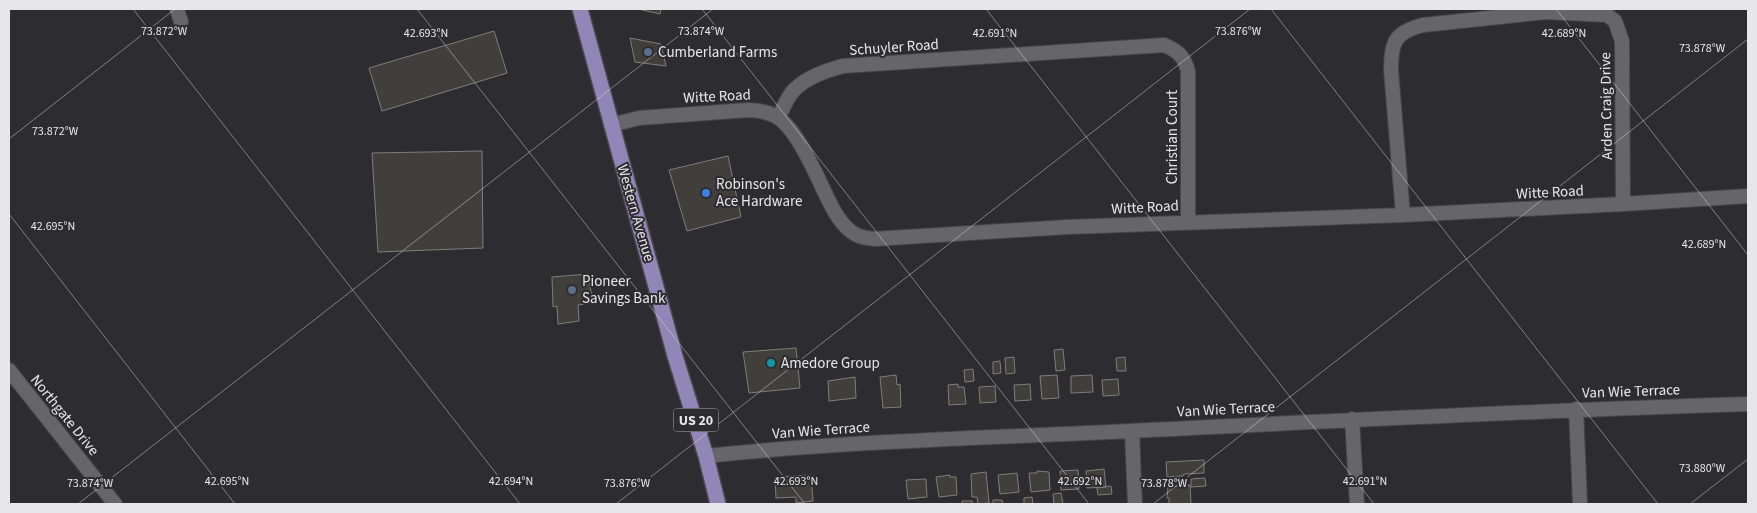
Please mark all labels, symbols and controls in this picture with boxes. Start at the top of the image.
text: 73.872°W [141,23,188,40]
text: 73.874°W [678,23,725,40]
text: 73.876°W [1215,23,1262,40]
text: 42.693°N [404,25,448,42]
text: 42.691°N [973,25,1017,42]
text: 42.689°N [1542,25,1586,42]
street label: Schuyler Road [848,34,940,61]
text: 73.878°W [1679,40,1726,57]
place label: Cumberland Farms [658,42,777,63]
marker: Cumberland Farms [642,46,654,58]
street label: Arden Craig Drive [1595,52,1618,160]
street label: Witte Road [683,84,751,109]
street label: Christian Court [1162,90,1183,184]
text: 73.872°W [32,123,79,140]
street label: Western Avenue [612,162,659,264]
place label: Robinson's Ace Hardware [716,174,803,212]
street label: Witte Road [1516,180,1584,205]
marker: Robinson's Ace Hardware [700,187,712,199]
street label: Witte Road [1111,195,1179,220]
text: 42.695°N [31,218,75,235]
text: 42.689°N [1682,236,1726,253]
place label: Pioneer Savings Bank [582,271,666,309]
marker: Pioneer Savings Bank [566,284,578,296]
place label: Amedore Group [781,353,880,374]
marker: Amedore Group [765,357,777,369]
street label: Northgate Drive [25,370,104,460]
street label: Van Wie Terrace [1582,379,1680,404]
street label: Van Wie Terrace [1176,396,1276,423]
road number: US 20 [674,408,718,432]
street label: Van Wie Terrace [771,417,871,444]
text: 73.880°W [1679,460,1726,477]
text: 42.695°N [205,473,249,490]
text: 42.694°N [489,473,533,490]
text: 42.693°N [774,473,818,490]
text: 42.692°N [1058,473,1102,490]
text: 42.691°N [1343,473,1387,490]
text: 73.874°W [67,475,114,492]
text: 73.876°W [604,475,651,492]
text: 73.878°W [1141,475,1188,492]

